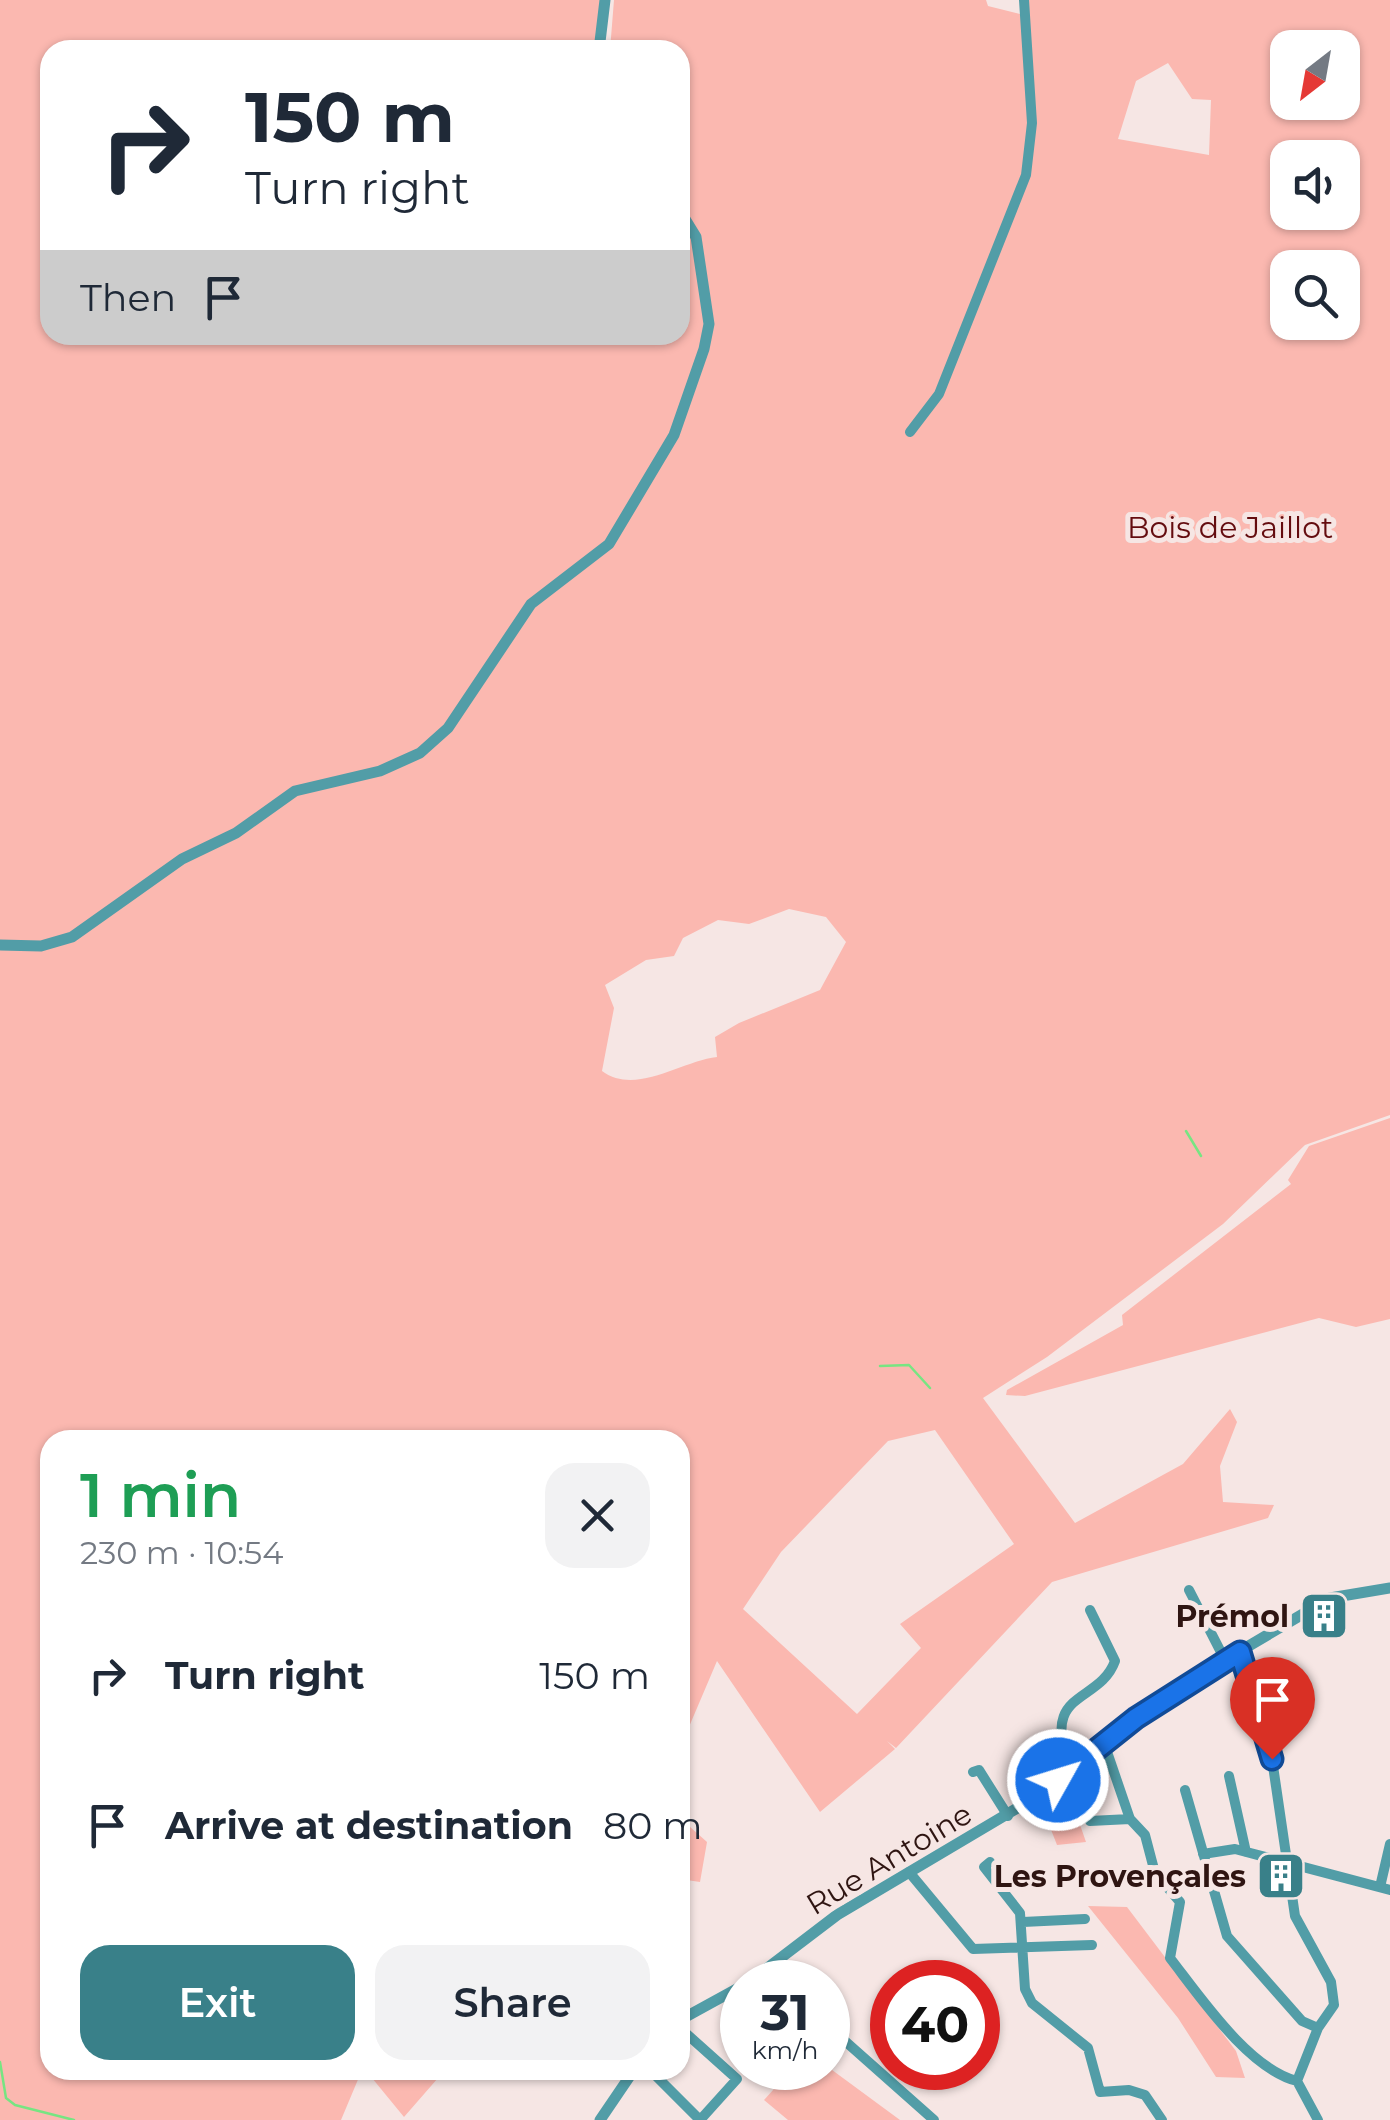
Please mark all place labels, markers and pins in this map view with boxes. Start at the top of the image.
building icon: Prémol [1298,1590,1350,1642]
place label: Prémol [1175,1598,1289,1635]
pin [1230,1657,1315,1760]
building icon: Les Provençales [1255,1850,1307,1902]
place label: Les Provençales [994,1858,1246,1895]

